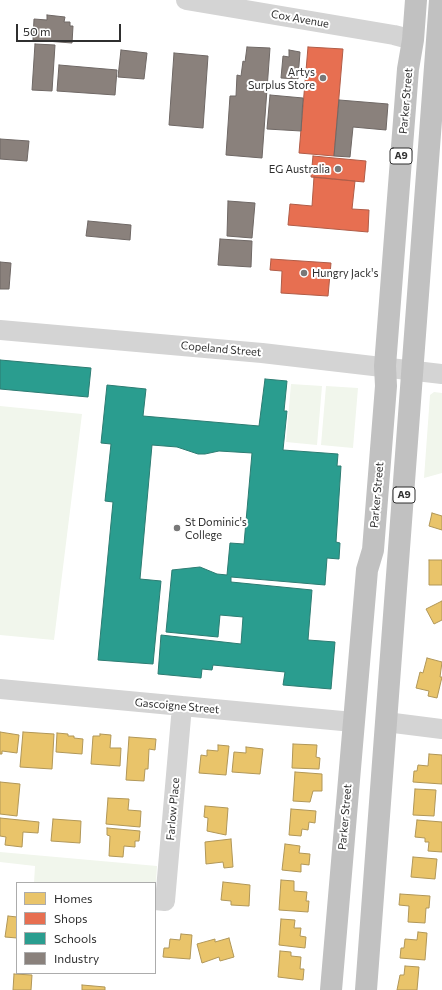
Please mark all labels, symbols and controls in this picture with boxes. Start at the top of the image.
street label: Cox Avenue [270,7,330,31]
scale bar [18,16,123,42]
text: 50 m [23,24,51,38]
place label: Artys Surplus Store [248,65,315,91]
street label: Parker Street [397,67,415,135]
marker: Artys Surplus Store [318,73,328,83]
road number: A9 [390,148,412,164]
place label: EG Australia [269,162,330,176]
marker: EG Australia [333,164,343,174]
place label: Hungry Jack's [312,266,378,280]
marker: Hungry Jack's [299,268,309,278]
street label: Copeland Street [180,339,262,359]
street label: Parker Street [368,461,386,529]
road number: A9 [393,487,415,503]
place label: St Dominic's College [185,515,247,541]
marker: St Dominic's College [172,523,182,533]
street label: Gascoigne Street [134,696,220,716]
street label: Farlow Place [164,777,182,841]
street label: Parker Street [336,783,354,851]
legend [16,882,156,974]
text: Homes [54,891,92,905]
text: Shops [54,911,88,925]
text: Schools [54,931,97,945]
text: Industry [54,951,99,965]

